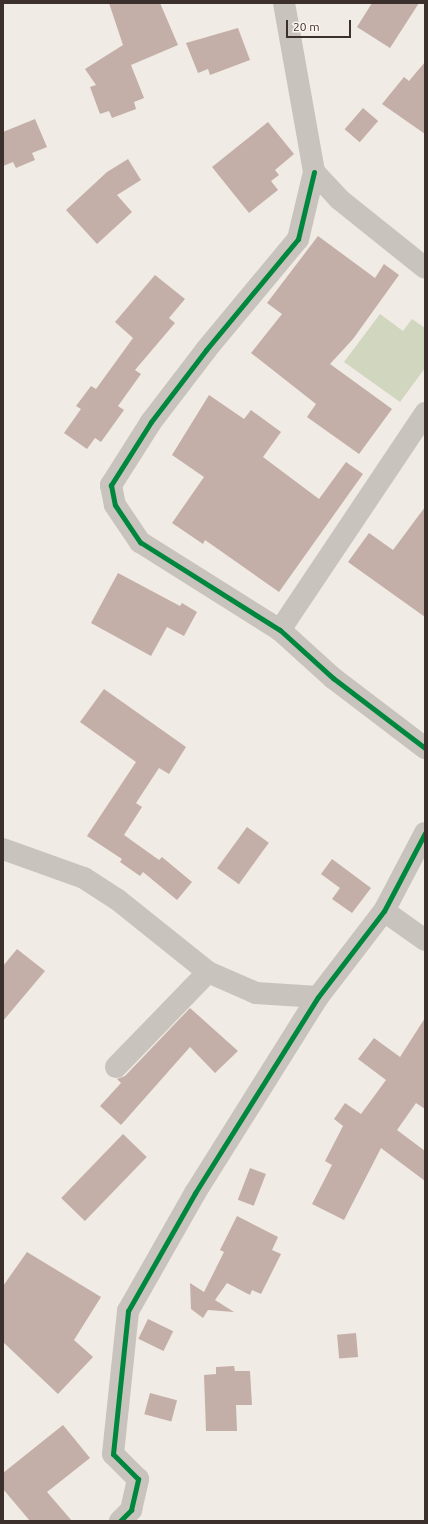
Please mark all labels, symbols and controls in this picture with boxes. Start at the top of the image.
scale bar [288,12,353,38]
text: 20 m [293,20,320,33]

